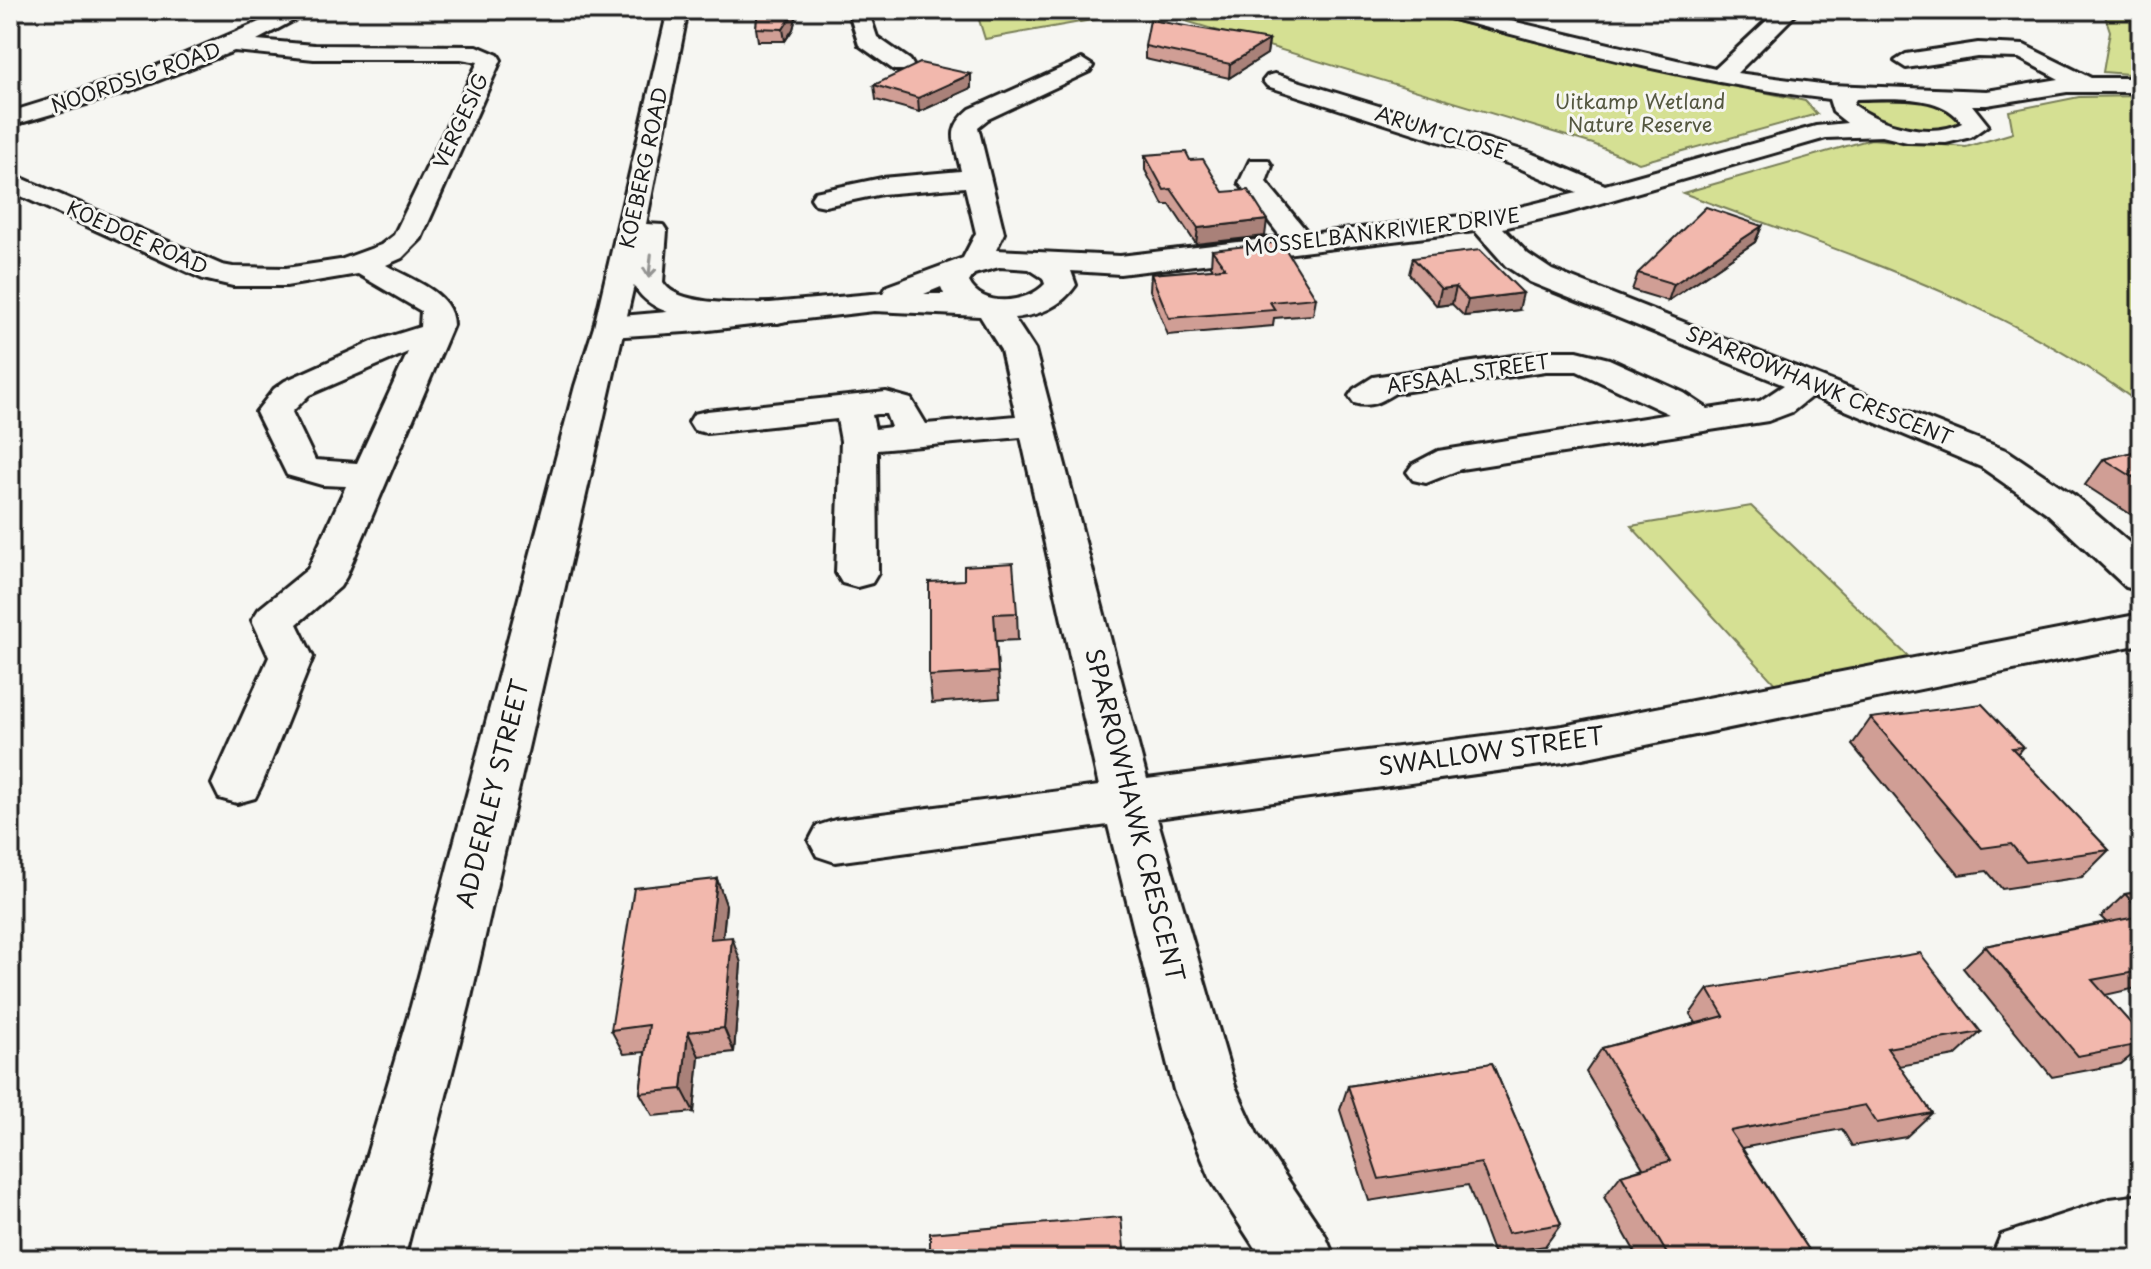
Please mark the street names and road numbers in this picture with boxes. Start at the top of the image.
street label: NOORDSIG ROAD [47,34,225,120]
street label: VERGESIG [425,68,495,173]
street label: KOEBERG ROAD [611,84,675,251]
street label: ARUM CLOSE [1372,98,1511,166]
street label: KOEDOE ROAD [62,193,213,282]
street label: MOSSELBANKRIVIER DRIVE [1243,199,1521,263]
street label: SPARROWHAWK CRESCENT [1681,318,1958,453]
street label: AFSAAL STREET [1384,345,1552,401]
street label: SPARROWHAWK CRESCENT [1077,644,1195,986]
street label: ADDERLEY STREET [445,675,537,911]
street label: SWALLOW STREET [1375,716,1607,784]

